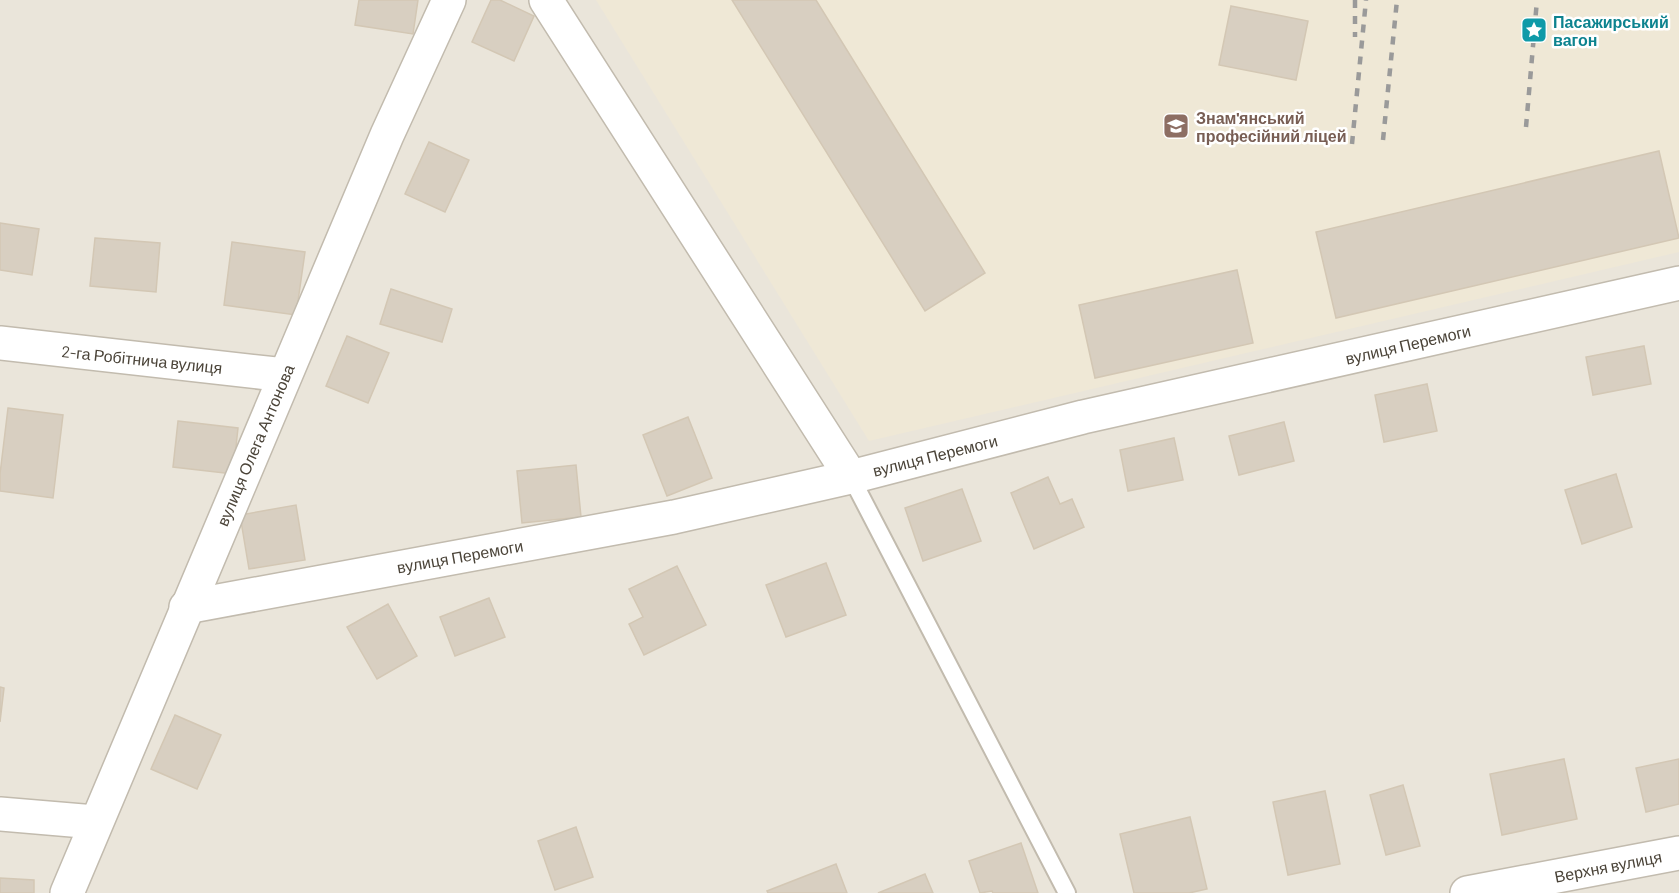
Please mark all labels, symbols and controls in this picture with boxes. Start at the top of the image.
place label: Пасажирський вагон [1553,12,1669,49]
place icon: Пасажирський вагон [1519,15,1549,45]
place label: Знам'янський професійний ліцей [1196,108,1347,145]
school or university icon: Знам'янський професійний ліцей [1161,111,1191,141]
street label: вулиця Перемоги [1344,320,1472,368]
street label: 2-га Робітнича вулиця [61,341,223,377]
street label: вулиця Олега Антонова [212,361,298,529]
street label: вулиця Перемоги [871,430,999,480]
street label: вулиця Перемоги [395,536,525,576]
street label: Верхня вулиця [1553,846,1663,886]

